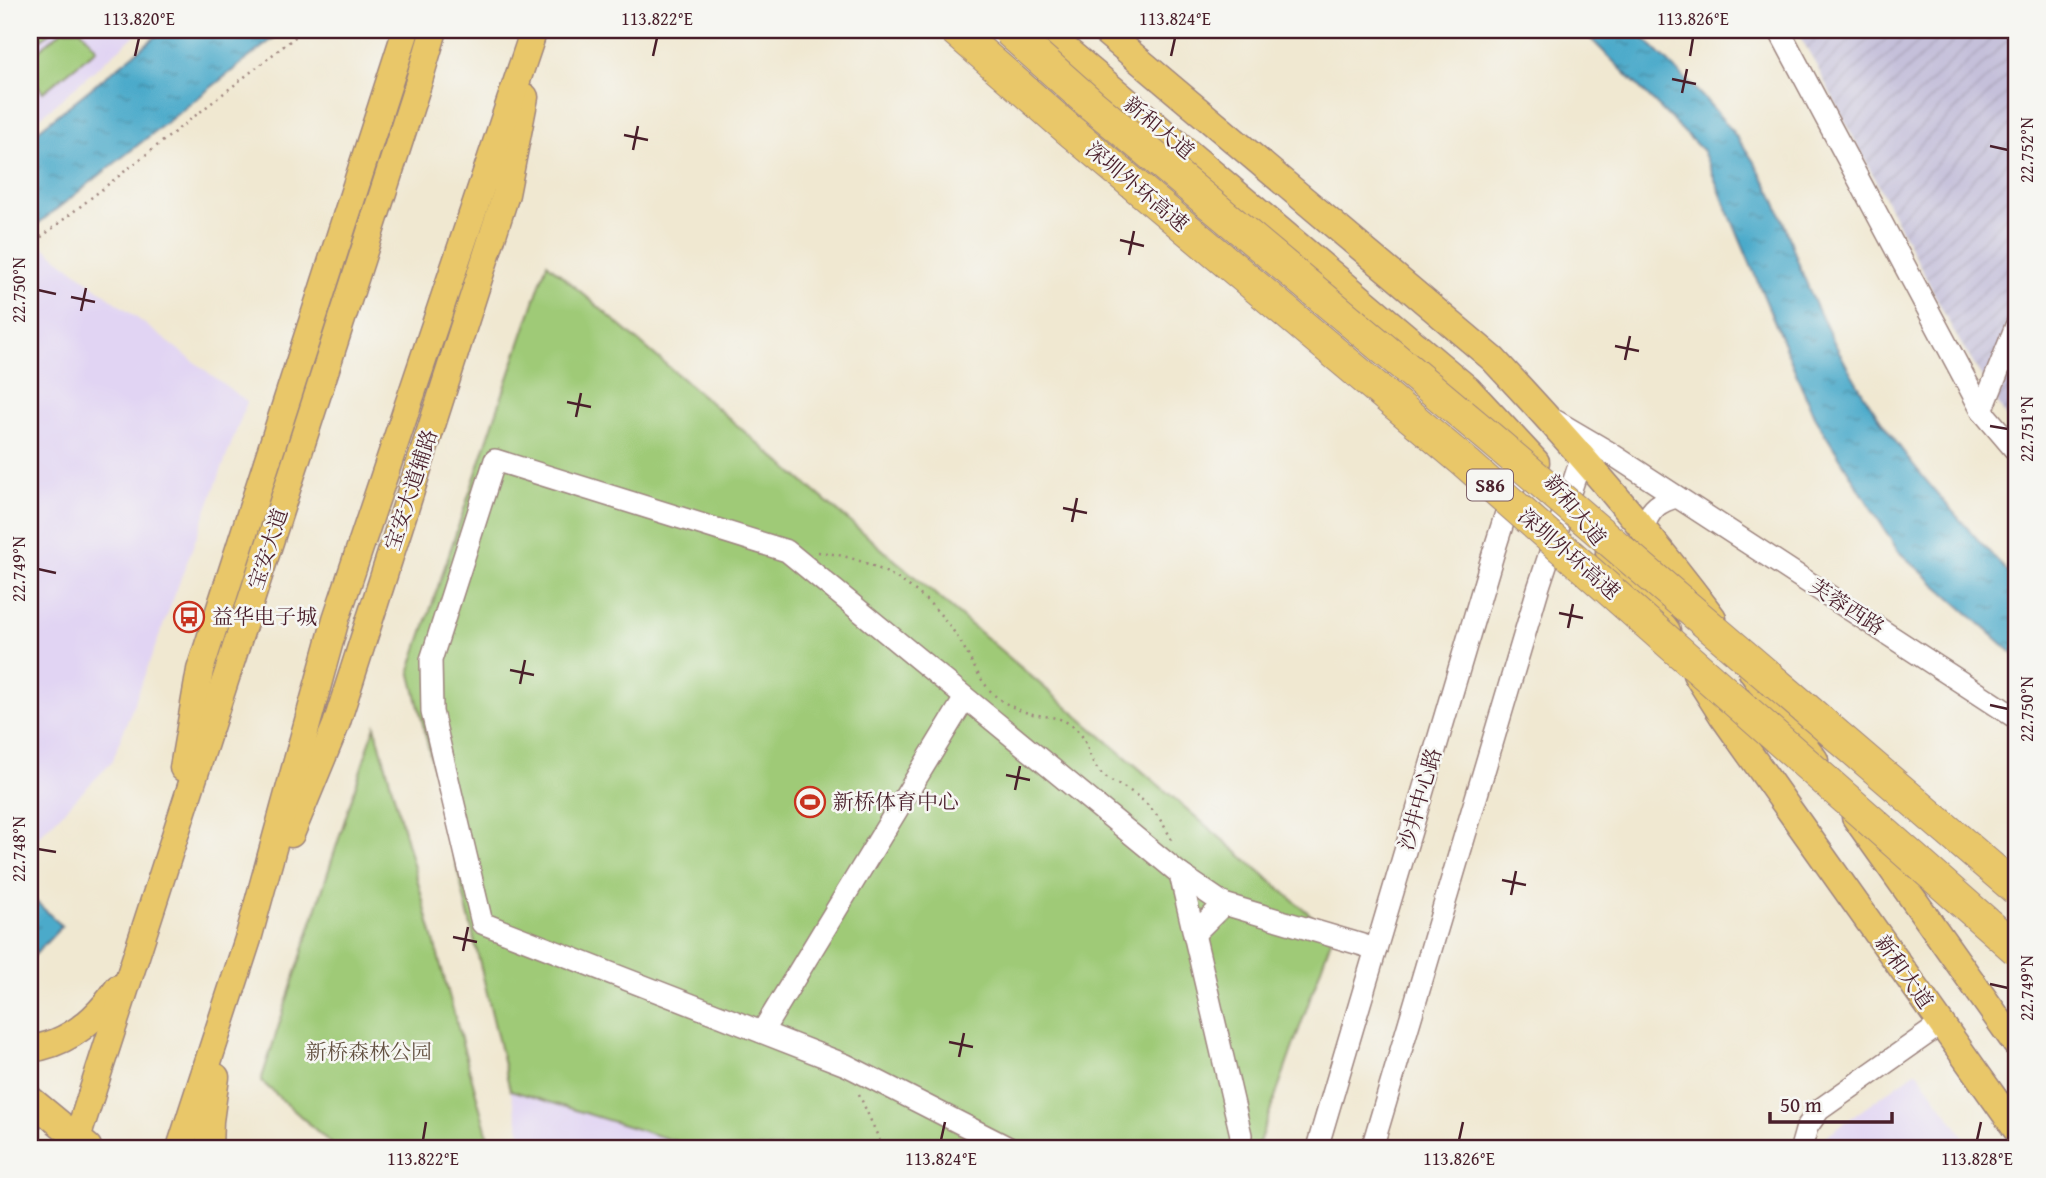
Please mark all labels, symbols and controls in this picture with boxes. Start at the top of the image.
text: 113.820°E [103,5,175,32]
text: 113.822°E [621,5,693,32]
text: 113.824°E [1139,5,1211,32]
text: 113.826°E [1657,5,1729,32]
street label: 新和大道 [1117,89,1201,166]
text: 22.752°N [2013,117,2040,183]
street label: 深圳外环高速 [1079,134,1196,239]
text: 22.750°N [5,257,32,323]
text: 22.751°N [2013,396,2040,462]
street label: 宝安大道辅路 [376,425,445,555]
street label: 新和大道 [1537,467,1614,552]
road number: S86 [1467,470,1513,500]
street label: 深圳外环高速 [1512,501,1627,607]
street label: 宝安大道 [240,504,295,594]
text: 22.749°N [5,536,32,602]
street label: 芙蓉西路 [1804,571,1891,642]
bus stop icon: 益华电子城 [172,600,206,634]
place label: 益华电子城 [212,601,317,632]
text: 22.750°N [2013,676,2040,742]
street label: 沙井中心路 [1390,744,1449,854]
sports icon: 新桥体育中心 [793,785,827,819]
place label: 新桥体育中心 [833,786,959,817]
text: 22.748°N [5,816,32,882]
street label: 新和大道 [1868,928,1941,1015]
text: 22.749°N [2013,955,2040,1021]
park label: 新桥森林公园 [306,1036,432,1067]
scale bar [1770,1080,1892,1124]
text: 50 m [1780,1089,1822,1120]
text: 113.822°E [387,1145,459,1172]
text: 113.824°E [905,1145,977,1172]
text: 113.826°E [1423,1145,1495,1172]
text: 113.828°E [1941,1145,2013,1172]

